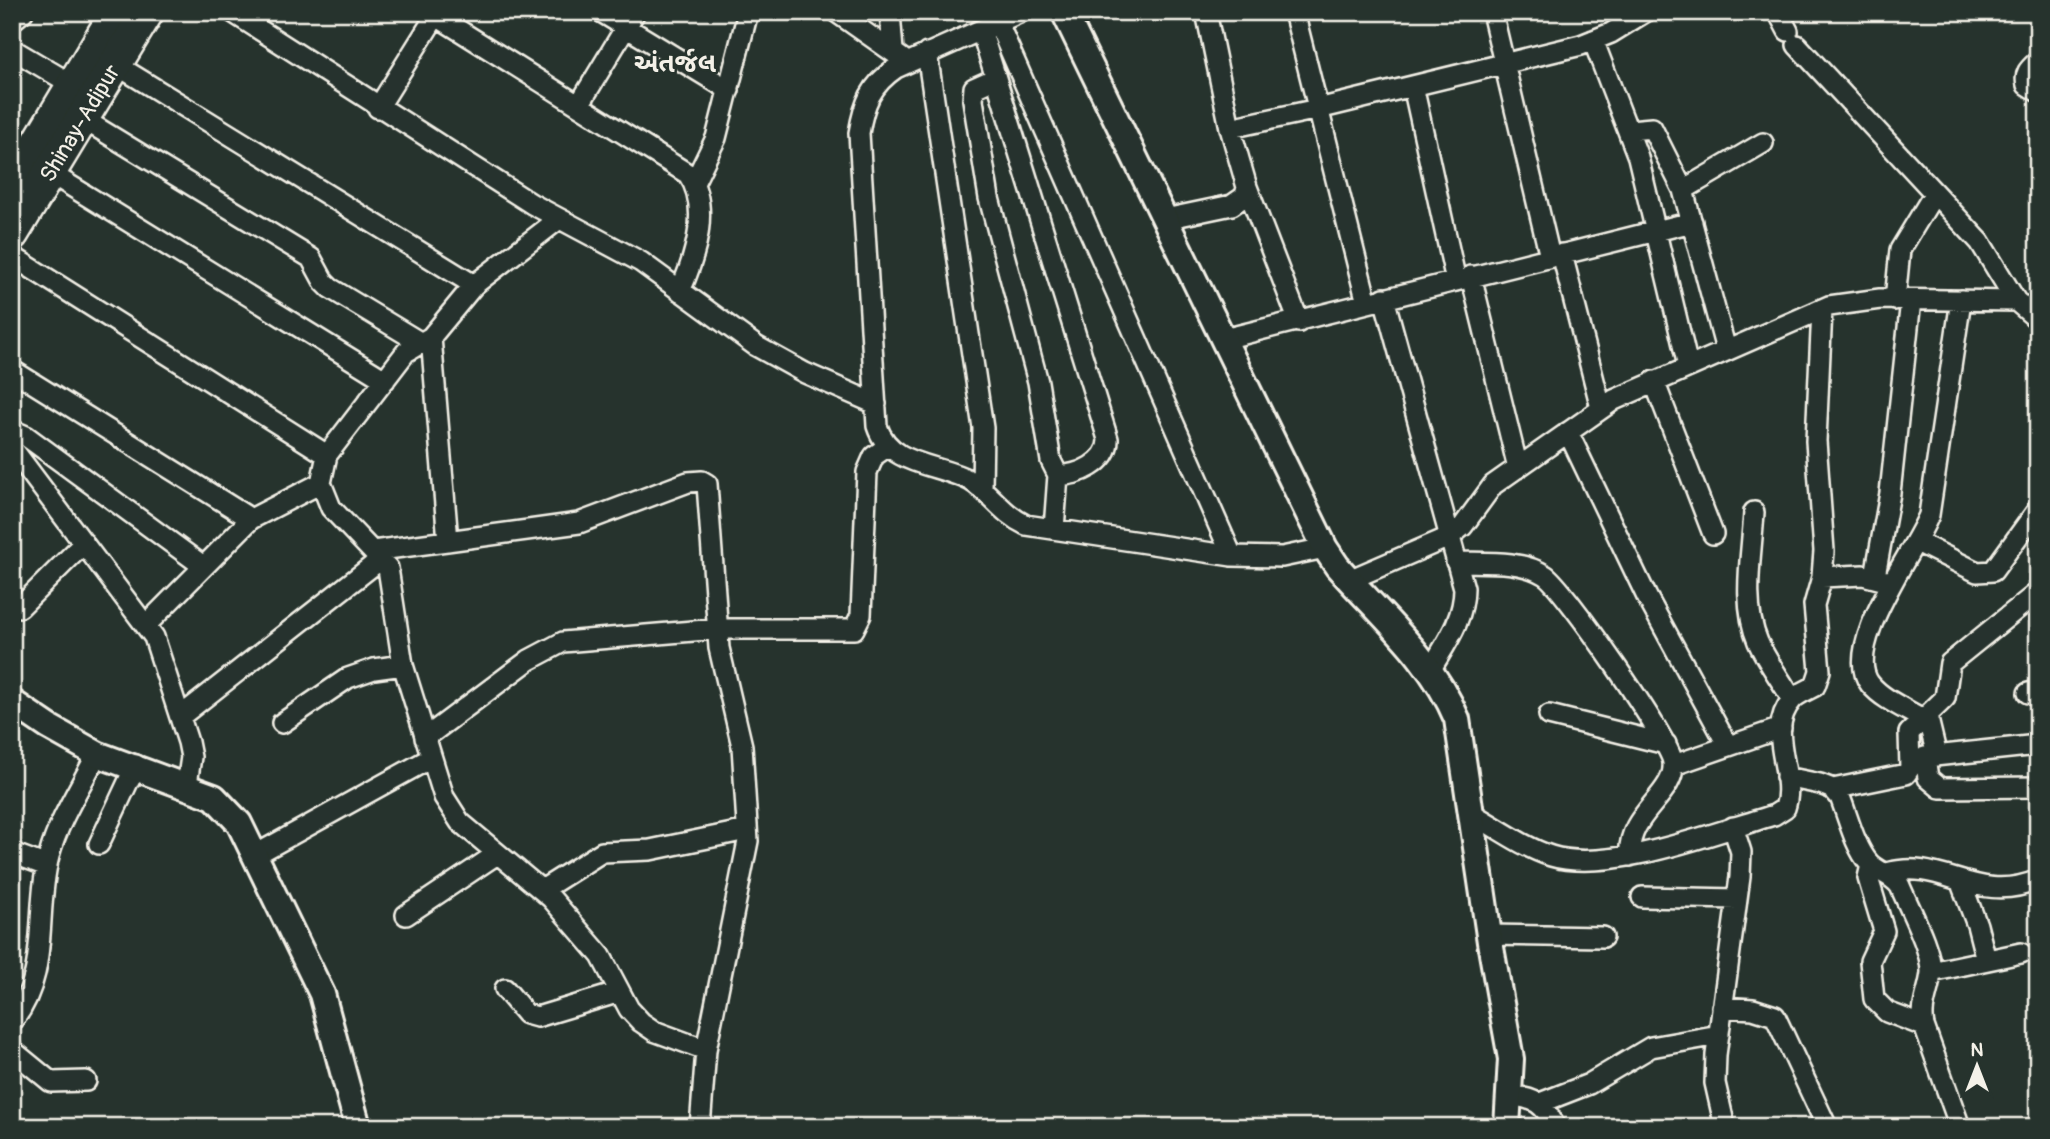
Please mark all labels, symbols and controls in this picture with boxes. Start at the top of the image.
district label: અંતર્જલ [634,48,717,80]
street label: Shinay-Adipur [33,59,126,187]
north arrow [1941,1030,2011,1100]
text: N [1971,1038,1984,1062]

